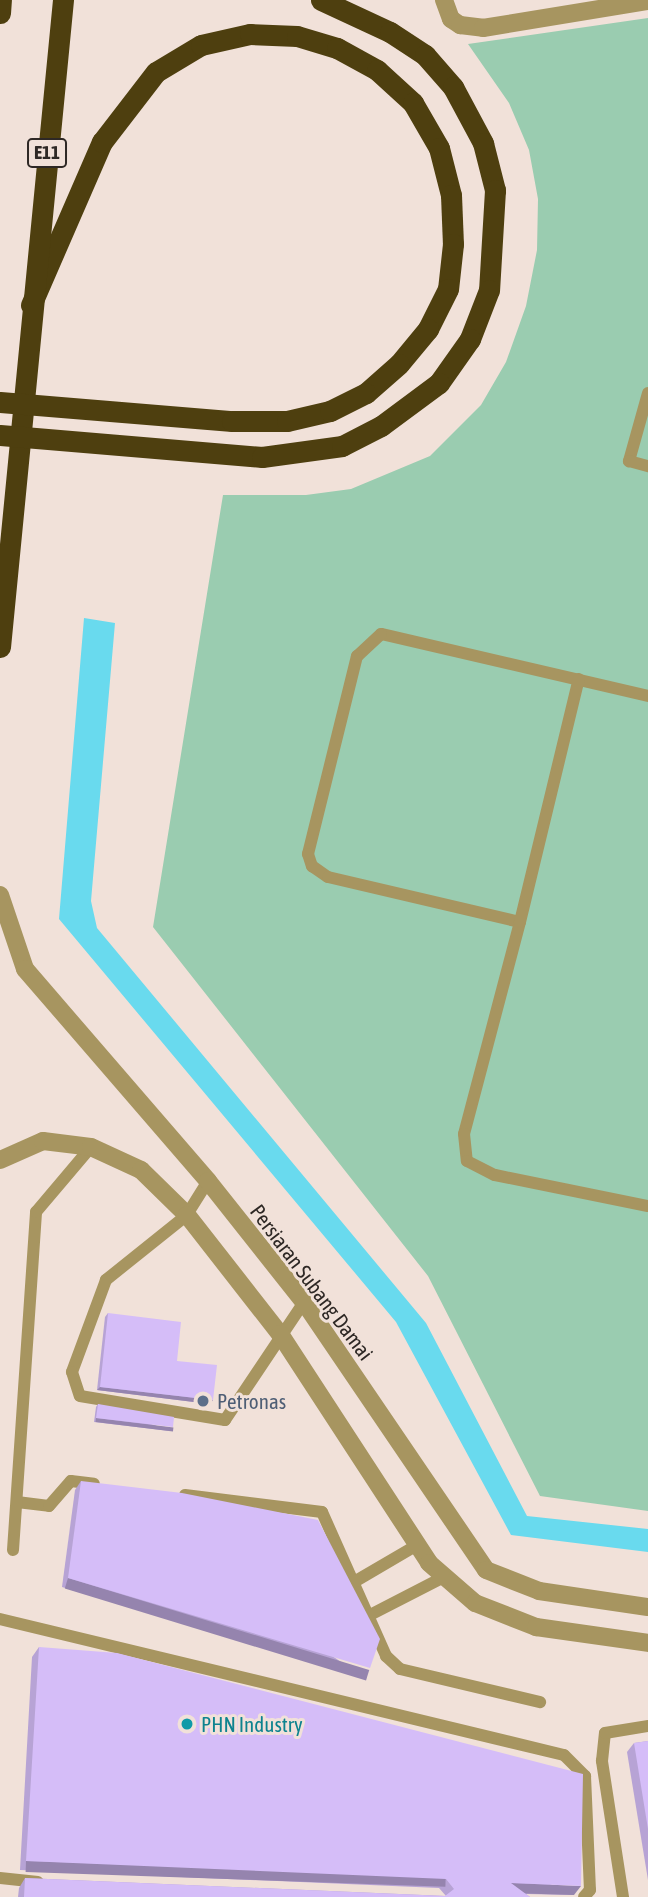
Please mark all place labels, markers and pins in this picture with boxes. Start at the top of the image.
place label: Petronas [217,1388,286,1414]
marker: Petronas [195,1393,211,1409]
place label: PHN Industry [201,1711,303,1737]
marker: PHN Industry [179,1716,195,1732]

